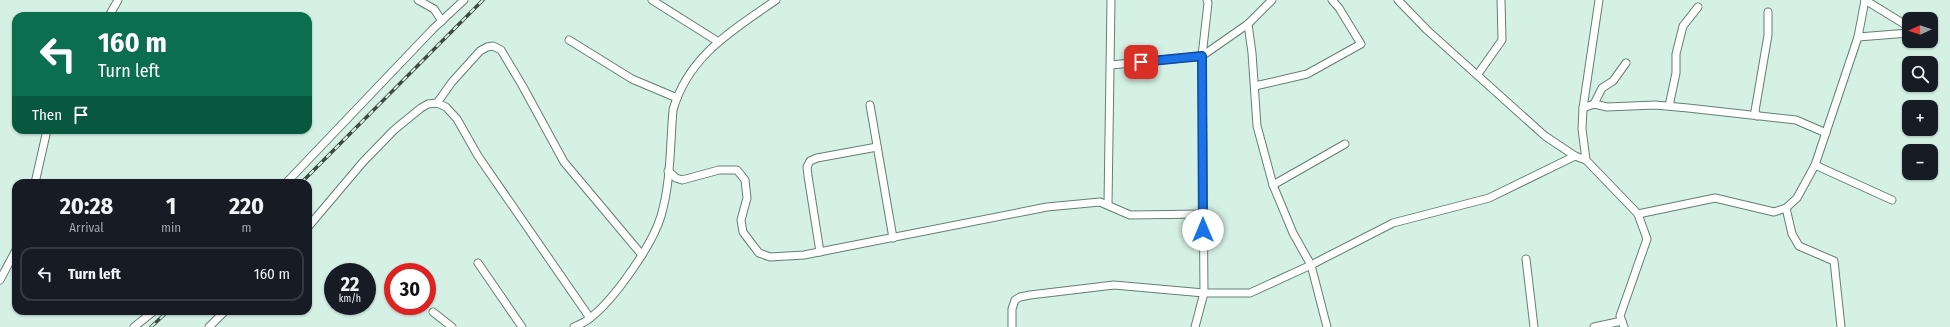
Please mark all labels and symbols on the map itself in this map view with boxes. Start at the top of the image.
north arrow [1902,12,1938,48]
pin [1124,45,1158,79]
position arrow [1182,209,1224,251]
speed limit sign: 30 [384,263,436,315]

